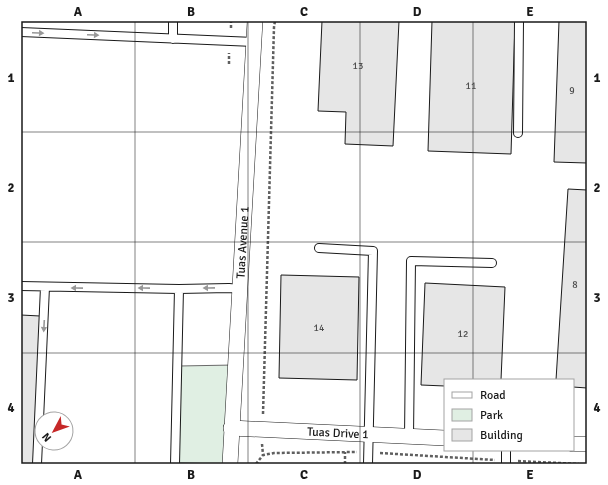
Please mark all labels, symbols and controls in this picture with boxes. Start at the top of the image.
text: A [74,4,83,20]
text: B [187,4,195,20]
text: C [300,4,308,20]
text: D [413,4,422,20]
text: E [526,4,534,20]
one-way arrow [32,29,44,36]
one-way arrow [87,32,99,39]
house number: 13 [353,60,363,72]
text: 1 [7,70,15,86]
text: 1 [593,70,601,86]
house number: 11 [466,80,476,92]
house number: 9 [569,85,575,97]
text: 2 [7,180,15,196]
text: 2 [593,180,601,196]
street label: Tuas Avenue 1 [233,206,252,279]
house number: 8 [572,279,578,291]
one-way arrow [70,285,83,291]
one-way arrow [137,285,150,291]
one-way arrow [202,285,215,291]
text: 3 [7,290,15,306]
text: 3 [593,290,601,306]
one-way arrow [40,320,47,332]
house number: 14 [314,322,325,334]
house number: 12 [458,328,468,340]
legend [444,379,574,451]
text: Road [480,388,506,403]
text: 4 [7,400,15,416]
text: 4 [593,400,601,416]
text: Park [480,408,503,423]
north arrow [34,411,74,451]
street label: Tuas Drive 1 [307,424,369,442]
text: Building [480,428,523,443]
text: N [39,430,54,444]
text: A [74,467,83,483]
text: B [187,467,195,483]
text: C [300,467,308,483]
text: D [413,467,422,483]
text: E [526,467,534,483]

